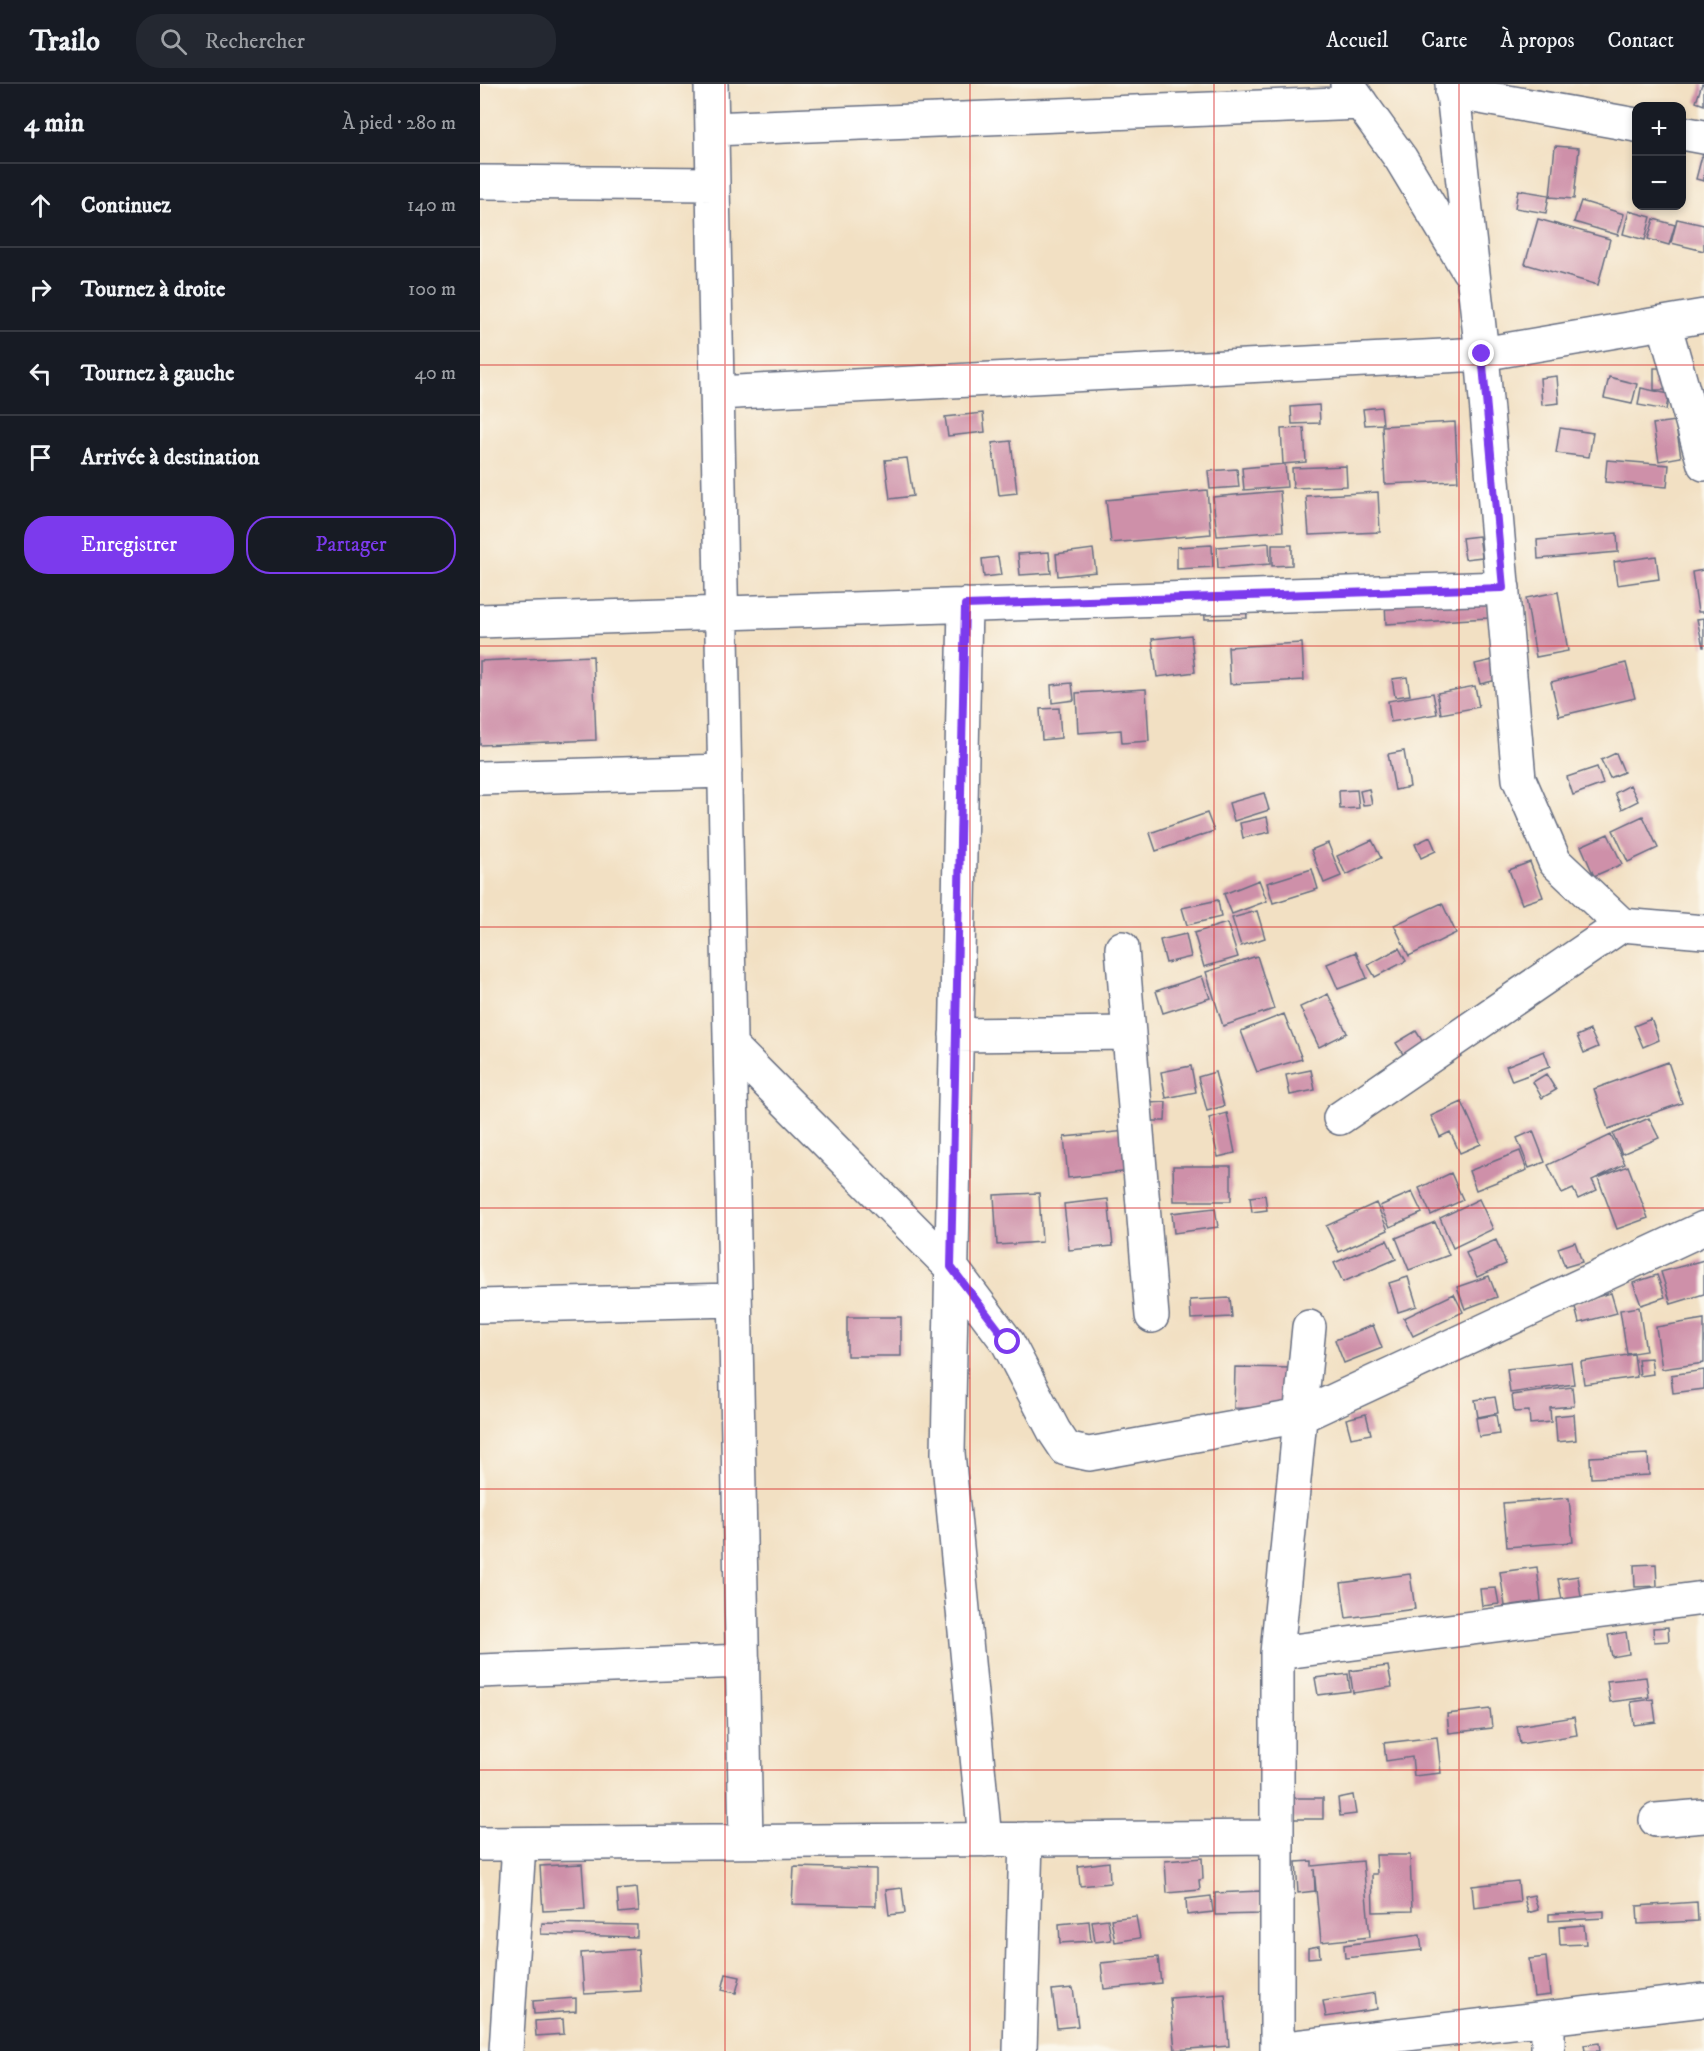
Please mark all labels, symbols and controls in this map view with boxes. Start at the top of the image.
search box [136,14,556,68]
text: Trailo [30,24,100,59]
icon: search [157,25,190,58]
text: Rechercher [205,28,305,55]
text: Accueil [1326,28,1388,54]
text: Carte [1421,28,1467,54]
text: À propos [1500,28,1575,54]
text: Contact [1608,28,1674,54]
map controls [1632,102,1686,210]
button: + [1632,102,1686,156]
text: 4 min [24,107,84,140]
text: À pied · 280 m [342,111,456,136]
button: − [1632,156,1686,210]
icon: ahead [24,189,57,222]
text: Continuez [81,192,171,219]
text: 140 m [407,193,456,218]
icon: right [24,273,57,306]
text: Tournez à droite [81,276,225,303]
text: 100 m [408,277,456,302]
route end [1468,340,1494,366]
icon: left [24,357,57,390]
text: Tournez à gauche [81,360,234,387]
text: 40 m [414,361,456,386]
icon: arrive [24,441,57,474]
text: Arrivée à destination [81,444,260,471]
button: Enregistrer [24,516,234,574]
button: Partager [246,516,456,574]
route start [994,1328,1020,1354]

